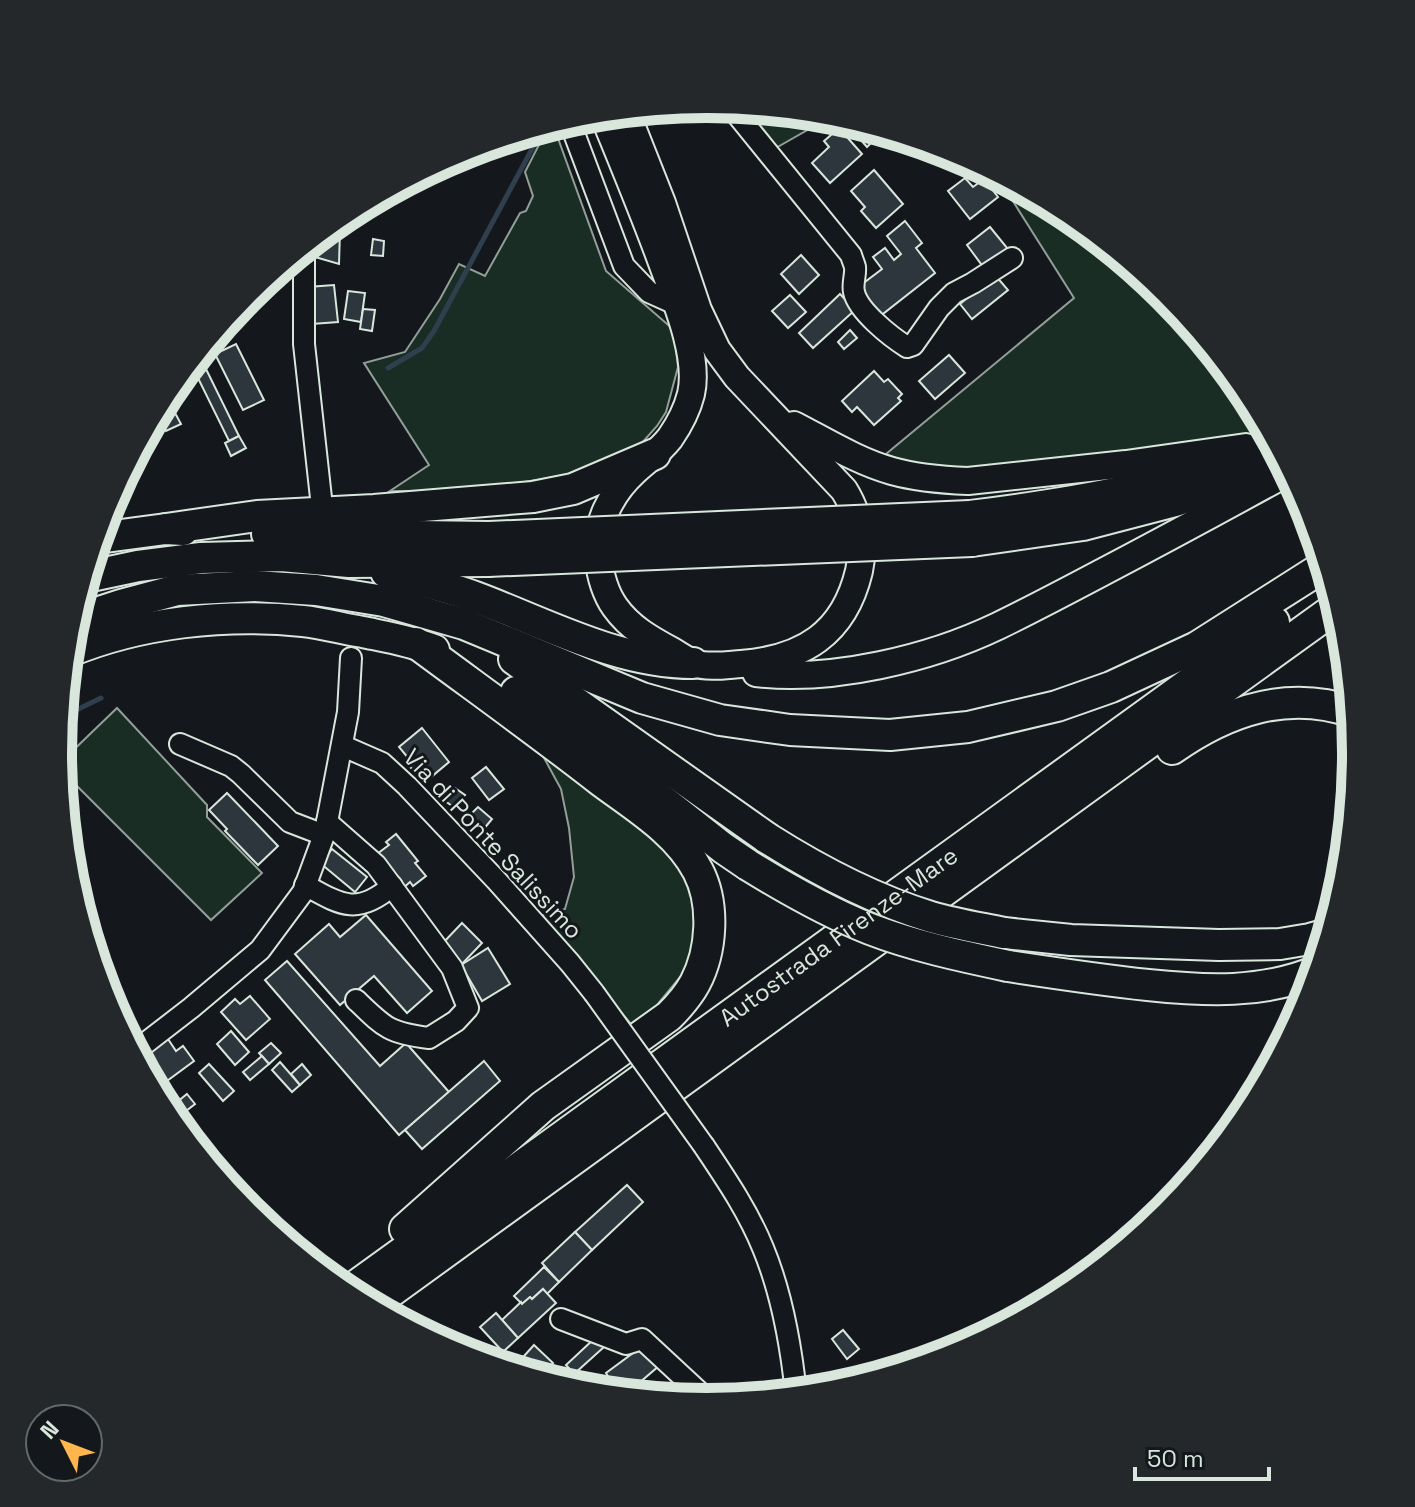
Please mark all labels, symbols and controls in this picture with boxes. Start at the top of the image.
street label: Via di Ponte Salissimo [397,742,590,945]
street label: Autostrada Firenze-Mare [713,840,964,1033]
north arrow [24,1403,104,1483]
text: N [34,1415,64,1444]
scale bar [1135,1431,1269,1481]
text: 50 m [1147,1443,1204,1474]

